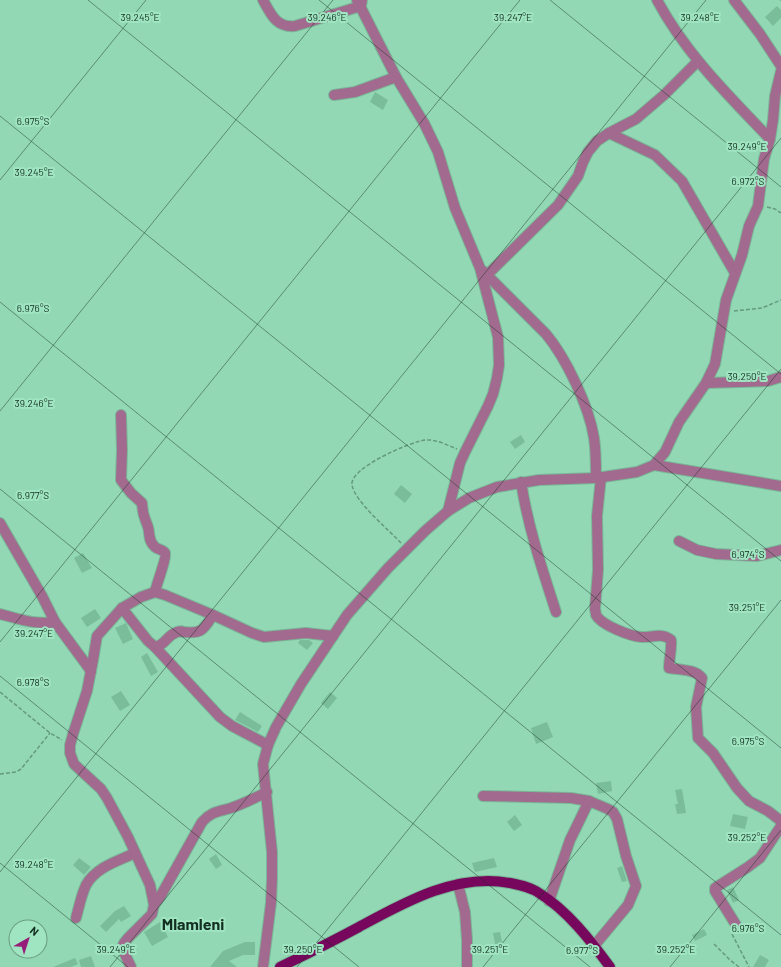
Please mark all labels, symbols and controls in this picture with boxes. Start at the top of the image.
text: 39.245°E [120,11,160,23]
text: 39.246°E [307,11,347,23]
text: 39.247°E [494,11,532,23]
text: 39.248°E [680,11,720,23]
text: 6.975°S [17,115,49,127]
text: 39.249°E [727,140,767,152]
text: 39.245°E [14,166,54,178]
text: 6.972°S [732,175,765,187]
text: 6.976°S [17,302,49,314]
text: 39.250°E [727,370,767,382]
text: 39.246°E [14,397,54,409]
text: 6.977°S [17,489,49,501]
text: 6.974°S [731,548,765,560]
text: 39.251°E [729,601,765,613]
text: 39.247°E [15,627,53,639]
text: 6.978°S [17,676,50,688]
text: 6.975°S [732,735,764,747]
text: 39.252°E [728,831,766,843]
text: 39.248°E [14,858,54,870]
district label: Mlamleni [162,914,224,933]
north arrow [8,919,48,959]
text: 6.976°S [732,922,764,934]
text: N [28,923,42,938]
text: 39.249°E [96,943,136,955]
text: 39.250°E [283,943,323,955]
text: 39.251°E [472,943,508,955]
text: 39.252°E [657,943,695,955]
text: 6.977°S [566,944,598,956]

